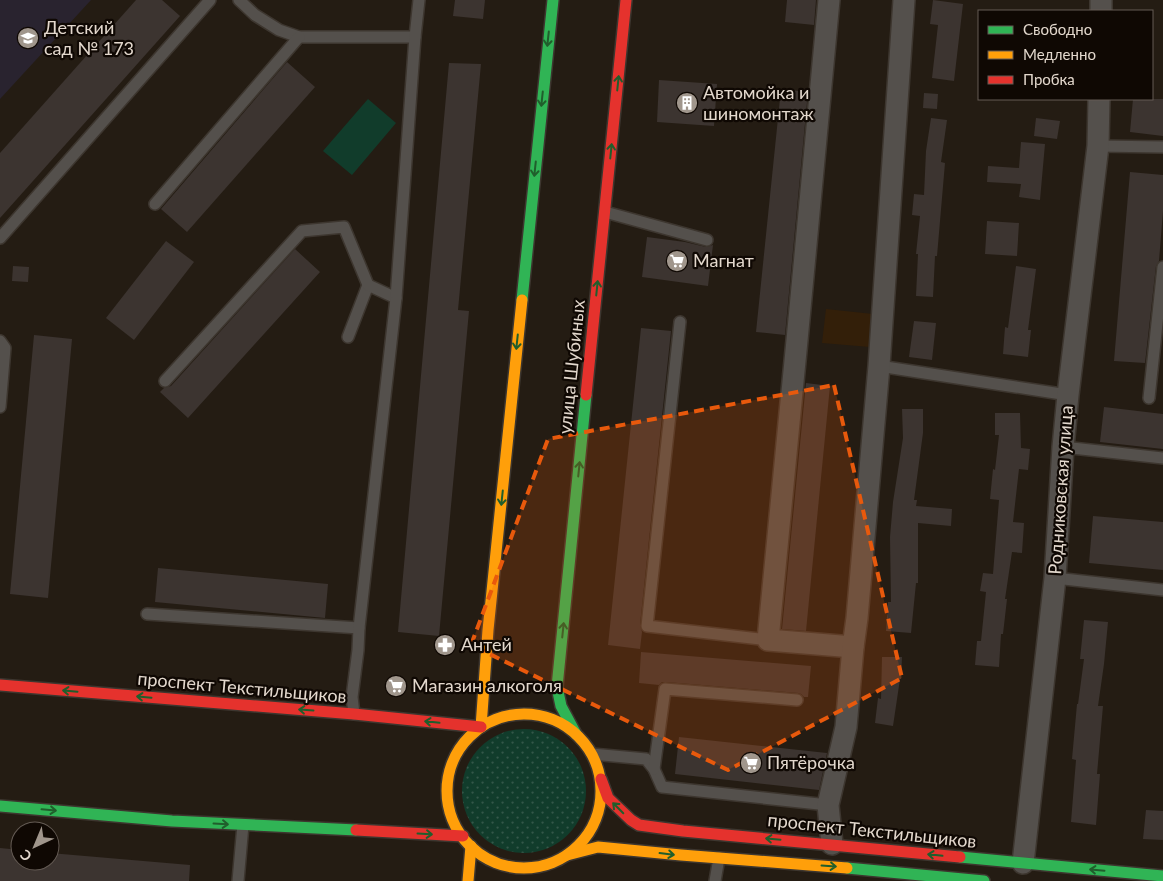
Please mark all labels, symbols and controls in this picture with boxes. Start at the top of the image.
legend [978,10,1153,100]
place label: Детский сад № 173 [44,16,134,59]
text: Свободно [1023,20,1092,38]
school or university icon: Детский сад № 173 [16,26,40,50]
one-way arrow [543,31,553,47]
text: Медленно [1023,45,1096,63]
text: Пробка [1023,70,1075,88]
one-way arrow [613,75,623,91]
place label: Автомойка и шиномонтаж [703,81,814,124]
one-way arrow [537,91,547,107]
building icon: Автомойка и шиномонтаж [675,91,699,115]
one-way arrow [606,143,616,159]
one-way arrow [530,161,540,177]
supermarket icon: Магнат [665,249,689,273]
place label: Магнат [693,249,754,271]
one-way arrow [593,280,602,296]
street label: улица Шубиных [553,298,589,435]
one-way arrow [513,334,522,350]
street label: Родниковская улица [1043,405,1077,575]
one-way arrow [574,461,584,477]
one-way arrow [497,489,507,505]
one-way arrow [558,623,568,639]
pharmacy icon: Антей [433,633,457,657]
place label: Антей [461,633,512,655]
street label: проспект Текстильщиков [137,667,348,707]
supermarket icon: Магазин алкоголя [384,674,408,698]
place label: Магазин алкоголя [412,674,562,696]
one-way arrow [62,686,78,696]
one-way arrow [136,693,152,702]
one-way arrow [298,706,314,715]
one-way arrow [425,717,441,727]
supermarket icon: Пятёрочка [739,751,763,775]
place label: Пятёрочка [767,751,855,773]
one-way arrow [612,802,624,814]
one-way arrow [40,805,56,815]
street label: проспект Текстильщиков [767,808,978,852]
one-way arrow [213,819,229,828]
north arrow [10,821,60,871]
one-way arrow [417,830,433,839]
one-way arrow [766,834,782,844]
text: С [16,846,35,865]
one-way arrow [659,849,675,859]
one-way arrow [928,850,944,859]
one-way arrow [821,861,837,871]
one-way arrow [1089,865,1105,875]

